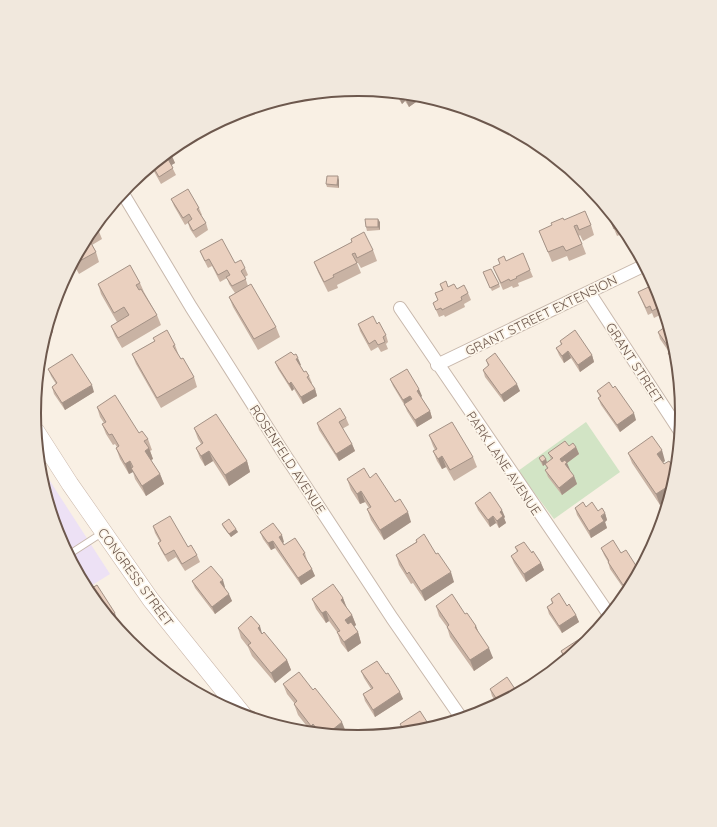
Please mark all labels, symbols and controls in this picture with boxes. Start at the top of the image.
street label: GRANT STREET EXTENSION [462,271,620,359]
street label: GRANT STREET [603,319,667,407]
street label: ROSENFELD AVENUE [247,402,329,516]
street label: PARK LANE AVENUE [463,408,545,518]
street label: CONGRESS STREET [95,525,177,629]

